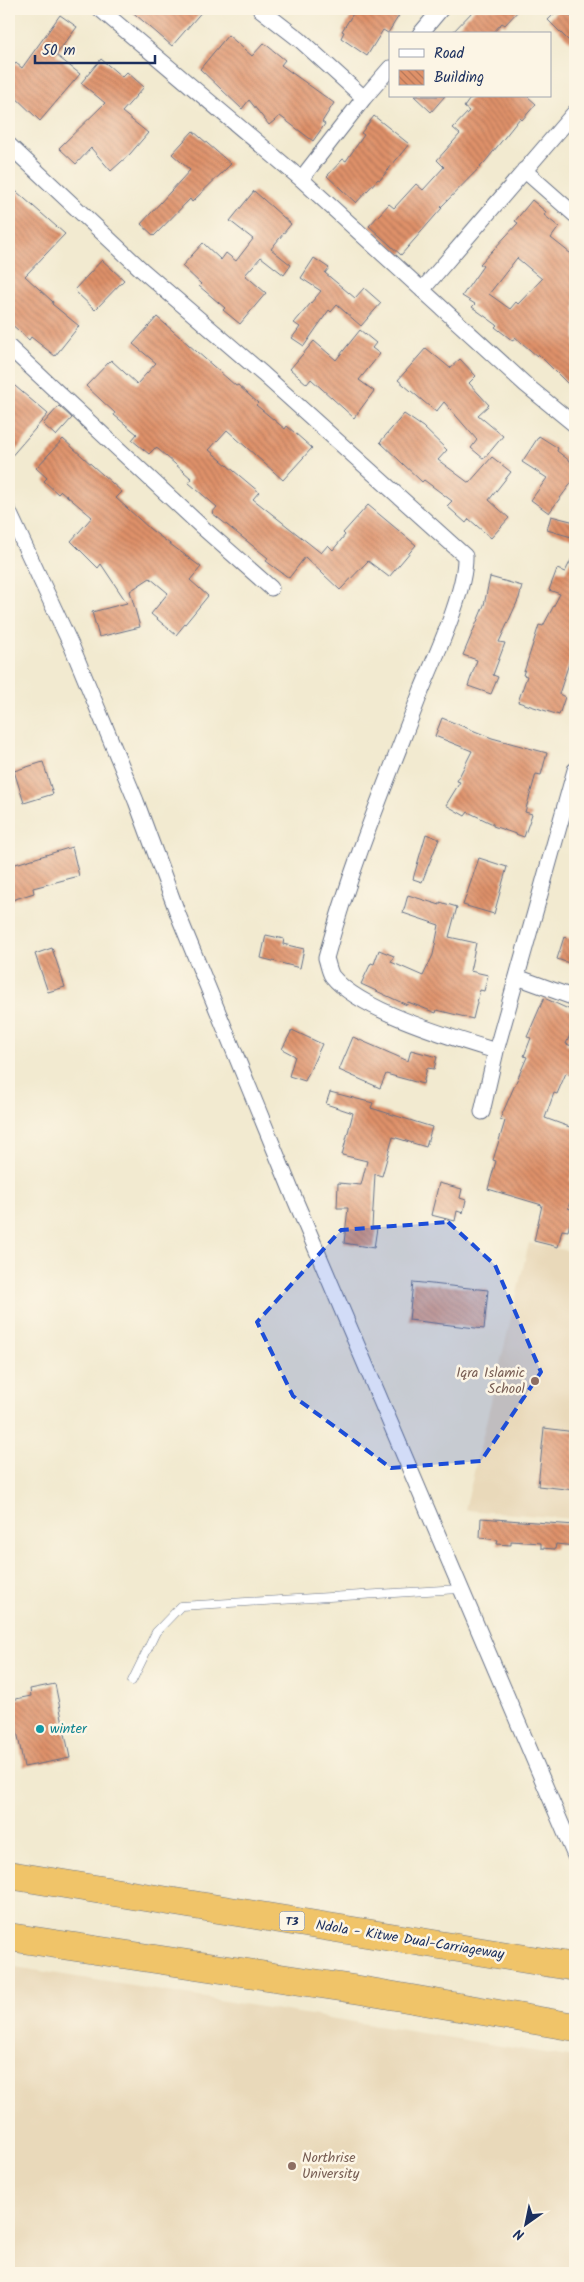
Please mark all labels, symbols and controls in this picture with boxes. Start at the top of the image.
scale bar [35,32,155,64]
legend [389,32,552,98]
text: 50 m [42,39,76,63]
text: Road [434,42,465,66]
text: Building [434,66,484,90]
place label: Iqra Islamic School [456,1362,526,1400]
marker: Iqra Islamic School [529,1375,541,1387]
place label: winter [50,1718,88,1740]
marker: winter [34,1723,46,1735]
road number: T3 [280,1912,304,1930]
street label: Ndola - Kitwe Dual-Carriageway [314,1914,506,1966]
place label: Northrise University [302,2147,360,2185]
marker: Northrise University [286,2160,298,2172]
north arrow [502,2200,552,2250]
text: N [510,2222,529,2246]

